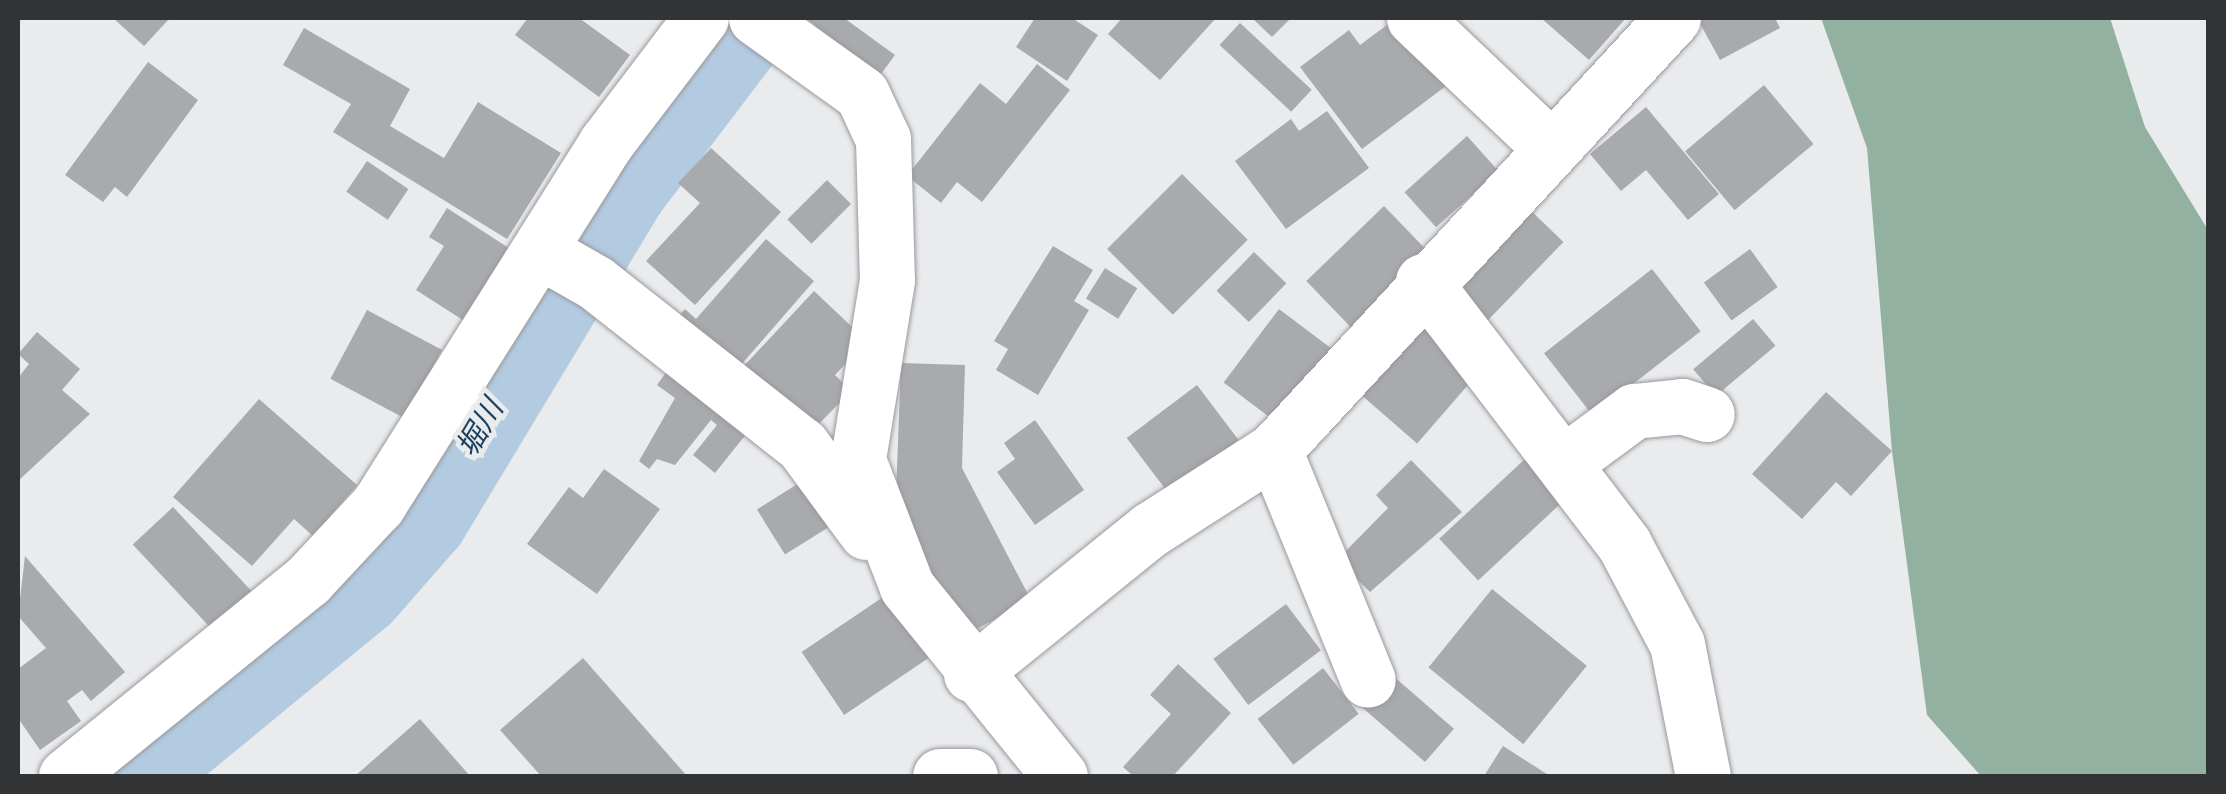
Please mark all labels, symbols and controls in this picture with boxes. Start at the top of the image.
water label: 堀川 [449,393,511,463]

